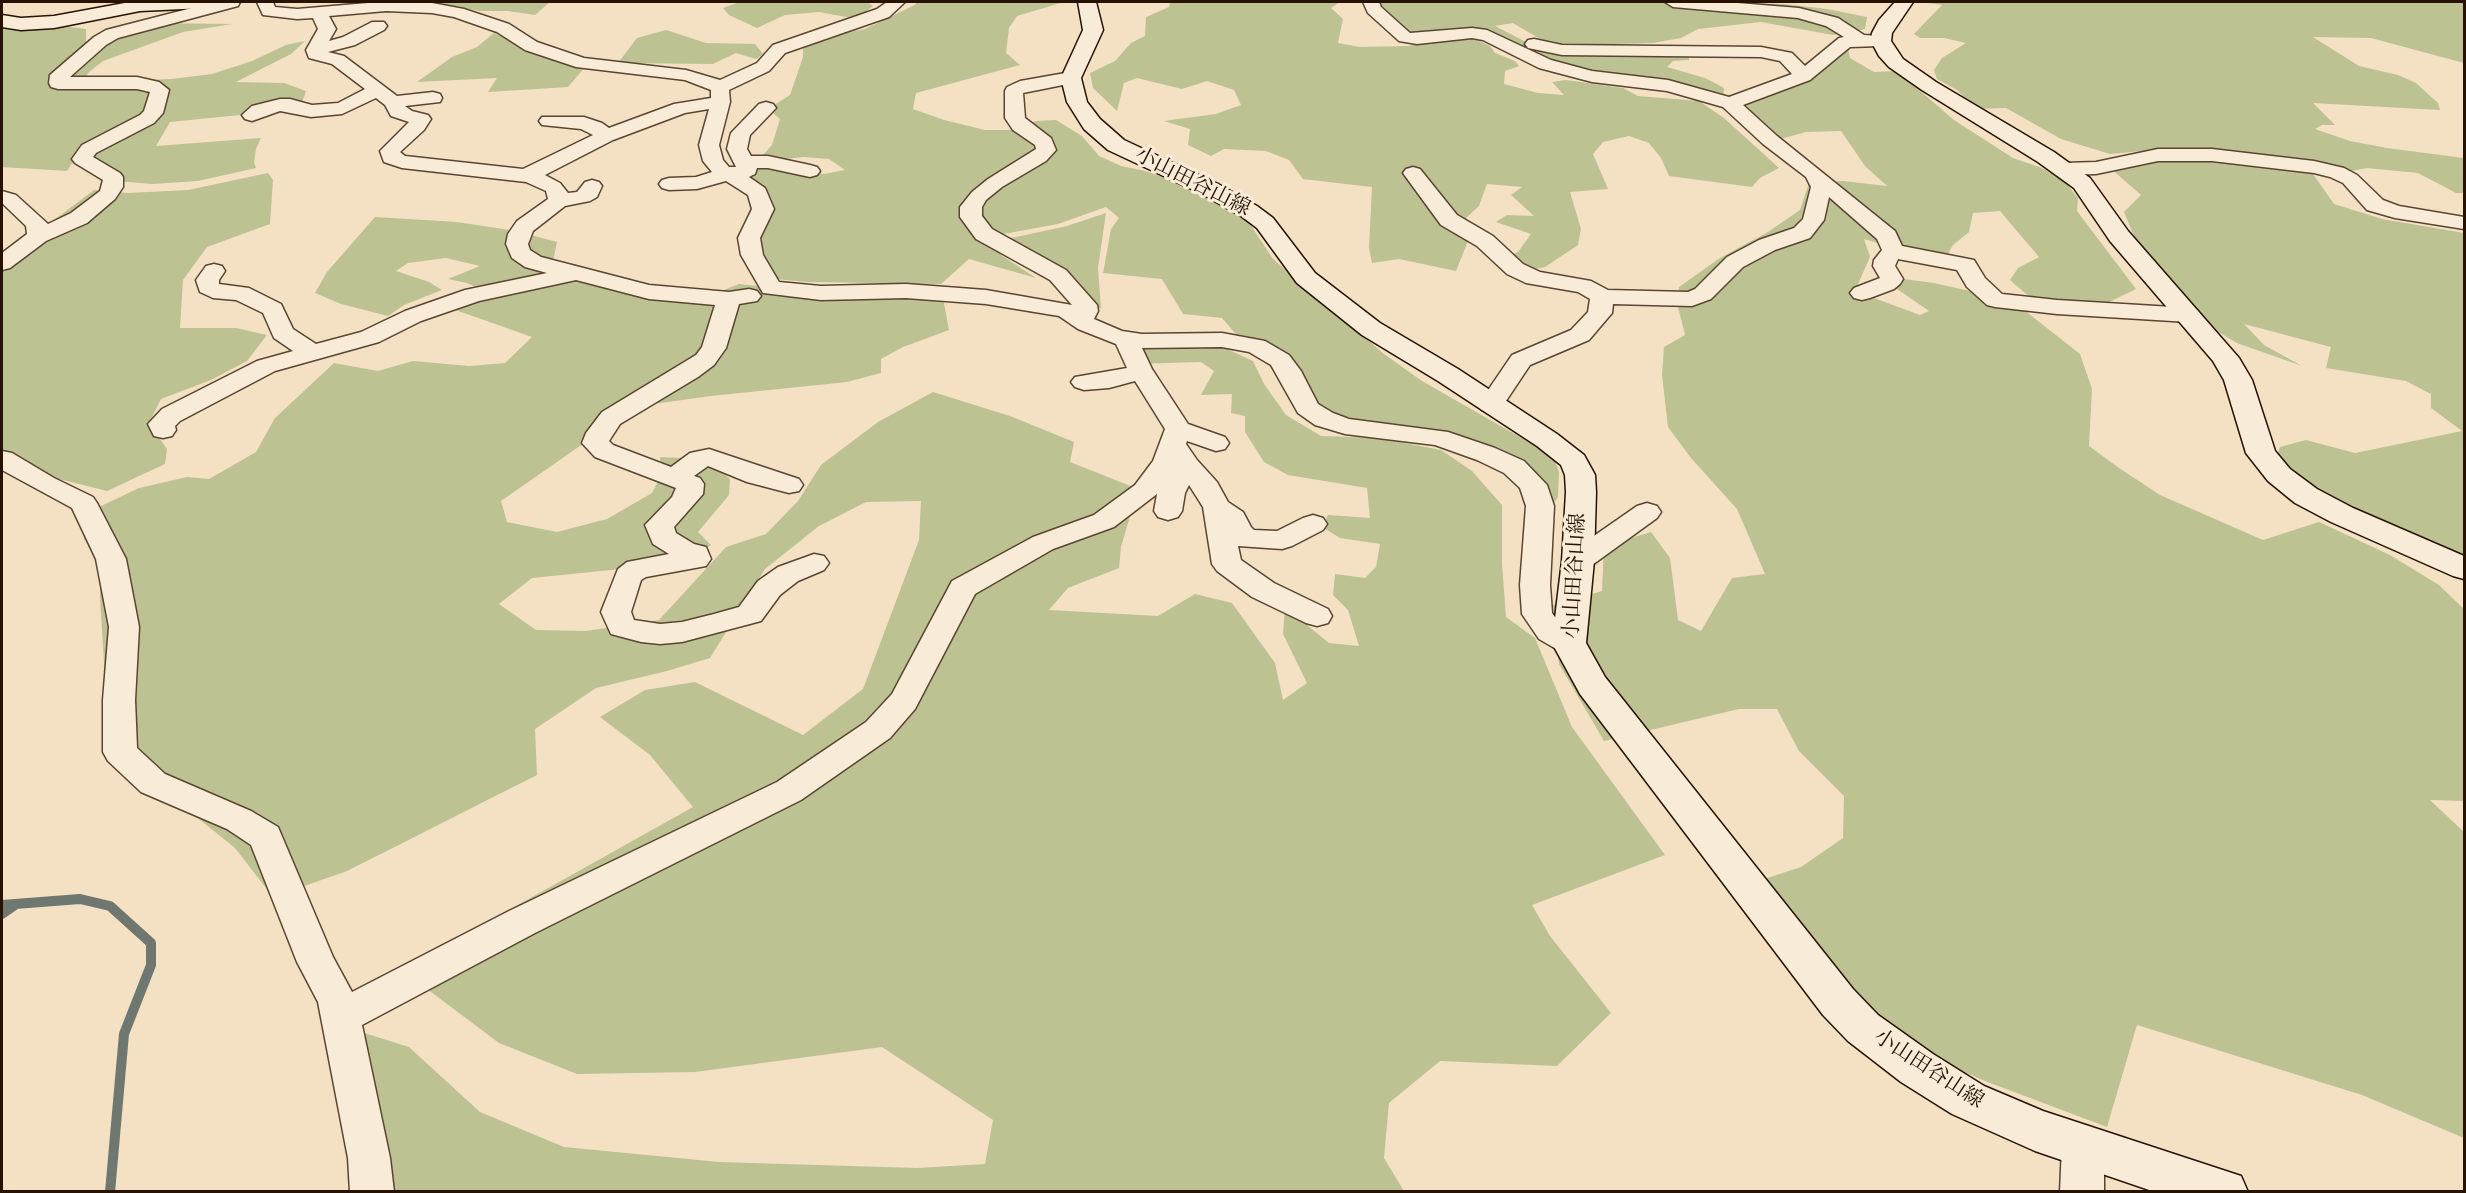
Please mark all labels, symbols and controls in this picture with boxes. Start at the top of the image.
street label: 小山田谷山線 [1130,143,1254,223]
street label: 小山田谷山線 [1560,512,1592,640]
street label: 小山田谷山線 [1868,1025,1988,1115]

